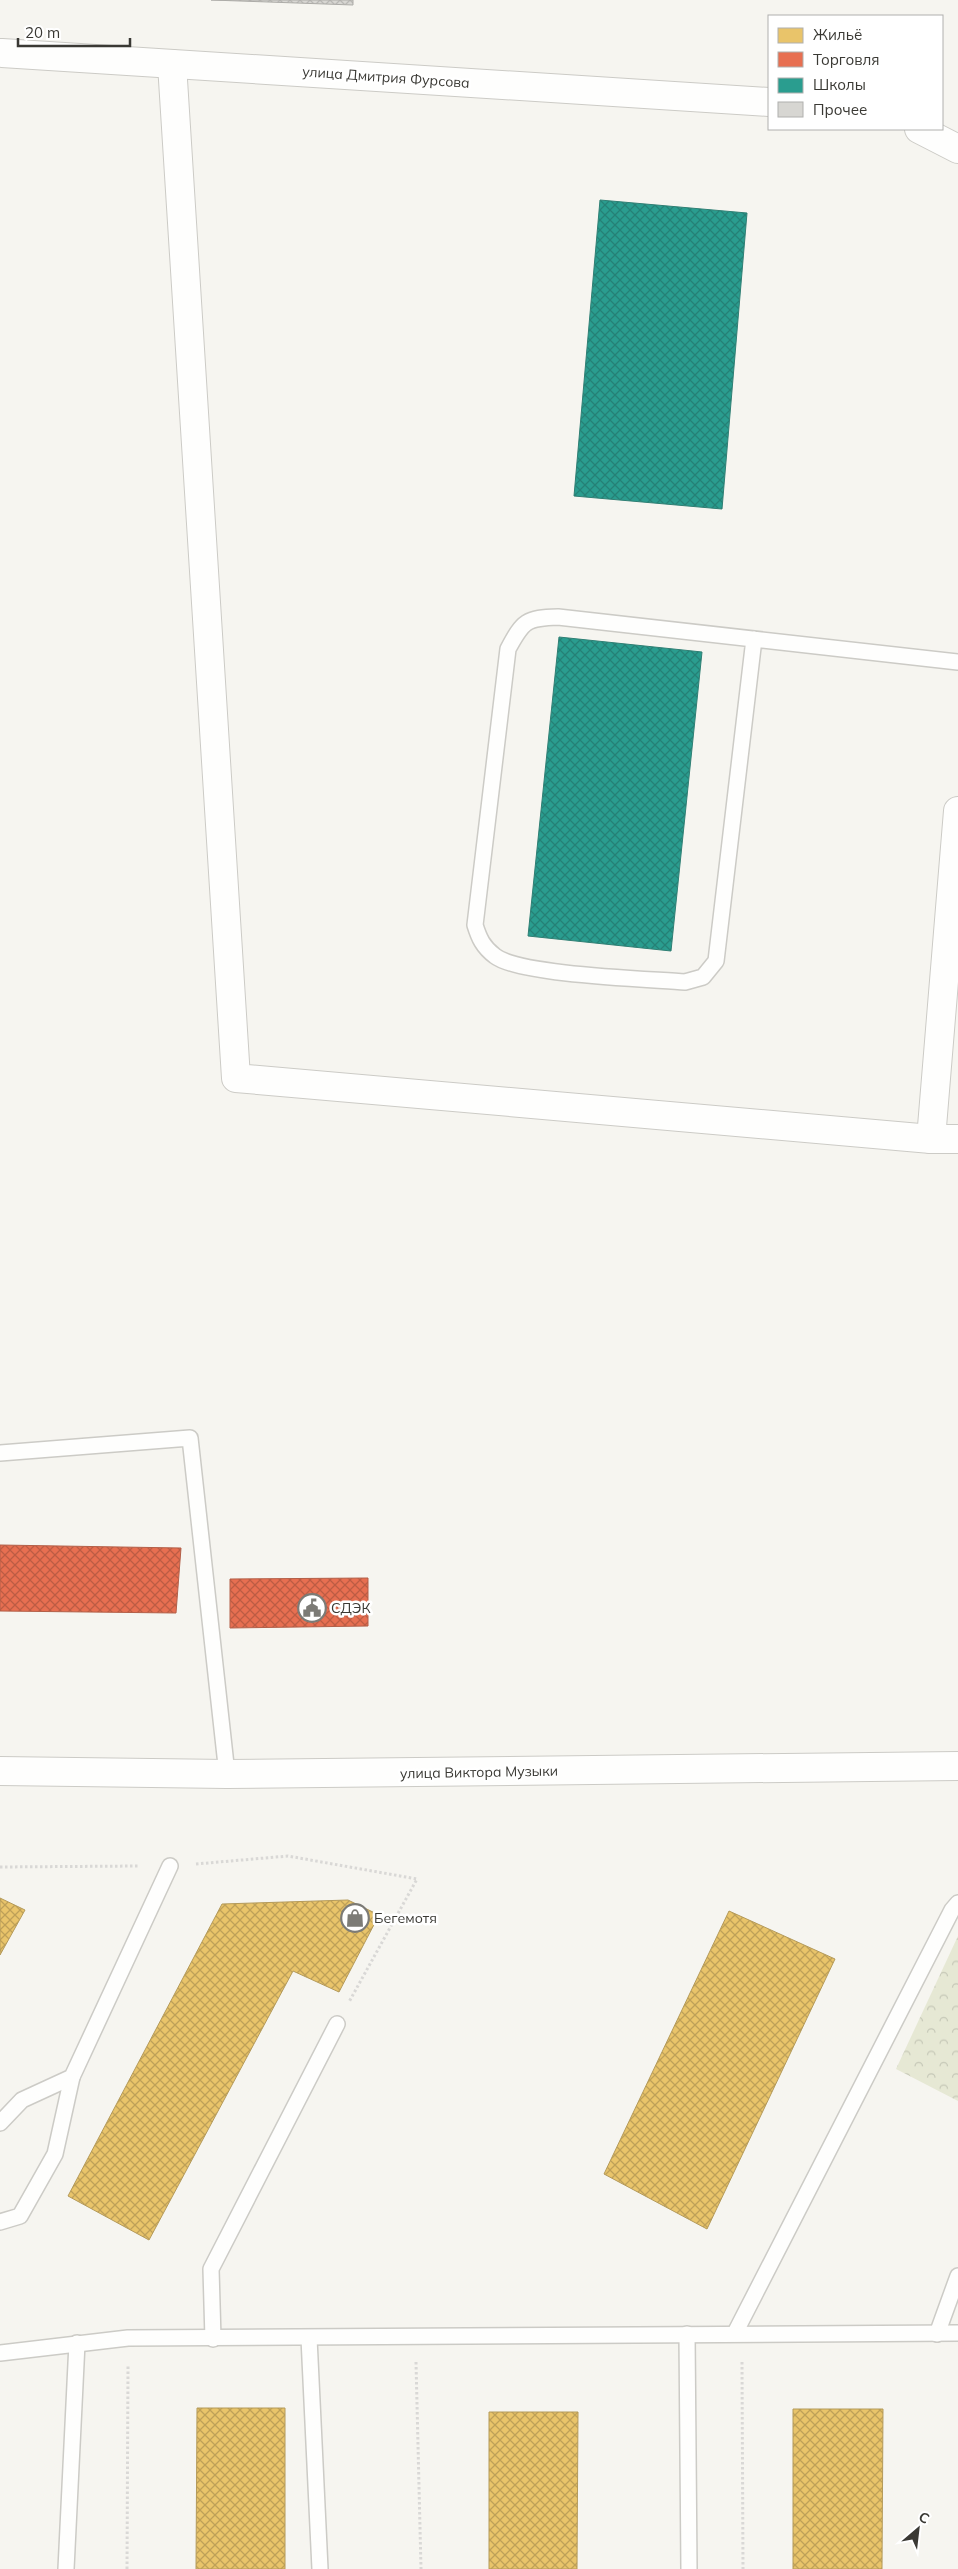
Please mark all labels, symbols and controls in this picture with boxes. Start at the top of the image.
scale bar [18,15,130,47]
legend [768,15,943,130]
text: 20 m [25,23,60,42]
text: Жильё [813,25,862,44]
text: Торговля [813,50,880,69]
street label: улица Дмитрия Фурсова [302,62,470,92]
text: Школы [813,75,866,94]
text: Прочее [813,100,867,119]
public building icon: СДЭК [297,1593,327,1623]
place label: СДЭК [331,1599,371,1617]
street label: улица Виктора Музыки [400,1762,558,1782]
shop icon: Бегемотя [340,1903,370,1933]
place label: Бегемотя [374,1909,437,1927]
north arrow [893,2504,943,2554]
text: С [916,2507,933,2528]

